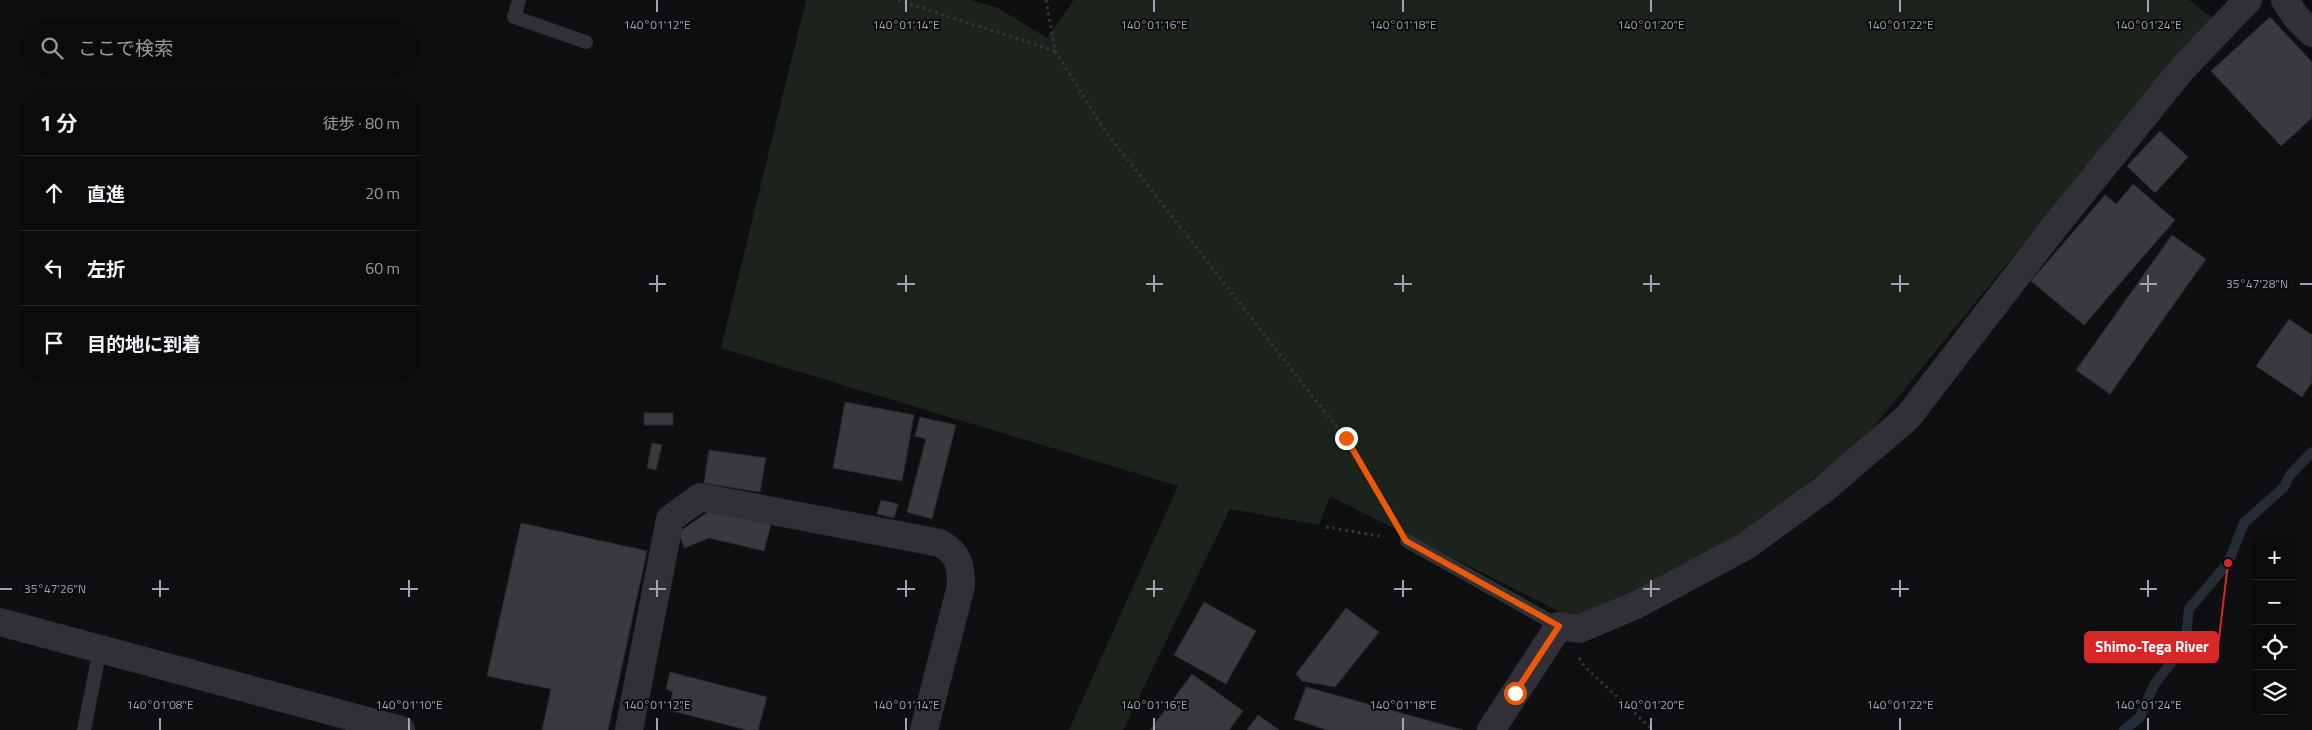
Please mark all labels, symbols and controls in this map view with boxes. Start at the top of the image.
text: 140°01'12"E [623,15,691,34]
text: 140°01'14"E [872,15,940,34]
text: 140°01'16"E [1120,15,1188,34]
text: 140°01'18"E [1369,15,1437,34]
text: 140°01'20"E [1617,15,1685,34]
text: 140°01'22"E [1866,15,1934,34]
text: 140°01'24"E [2114,15,2182,34]
search box [20,20,420,75]
text: ここで検索 [78,33,173,62]
icon: search [38,34,66,62]
text: 1 分 [40,107,77,139]
text: 徒歩 · 80 m [323,111,400,135]
icon: ahead [40,179,68,207]
text: 直進 [87,179,125,208]
text: 20 m [365,181,400,205]
icon: left [40,254,68,282]
text: 左折 [87,254,125,283]
text: 60 m [365,256,400,280]
text: 35°47'28"N [2226,274,2288,293]
icon: arrive [40,329,68,357]
text: 目的地に到着 [87,329,201,358]
route end [1335,427,1358,450]
map controls [2252,535,2297,715]
button: + [2252,535,2297,580]
text: 35°47'26"N [24,579,86,598]
button: − [2252,580,2297,625]
button: locate [2252,625,2297,670]
callout: Shimo-Tega River [2085,632,2218,662]
text: Shimo-Tega River [2095,635,2209,658]
button: layers [2252,670,2297,715]
route start [1504,682,1527,705]
text: 140°01'08"E [126,695,194,714]
text: 140°01'10"E [375,695,443,714]
text: 140°01'12"E [623,695,691,714]
text: 140°01'14"E [872,695,940,714]
text: 140°01'16"E [1120,695,1188,714]
text: 140°01'18"E [1369,695,1437,714]
text: 140°01'20"E [1617,695,1685,714]
text: 140°01'22"E [1866,695,1934,714]
text: 140°01'24"E [2114,695,2182,714]

